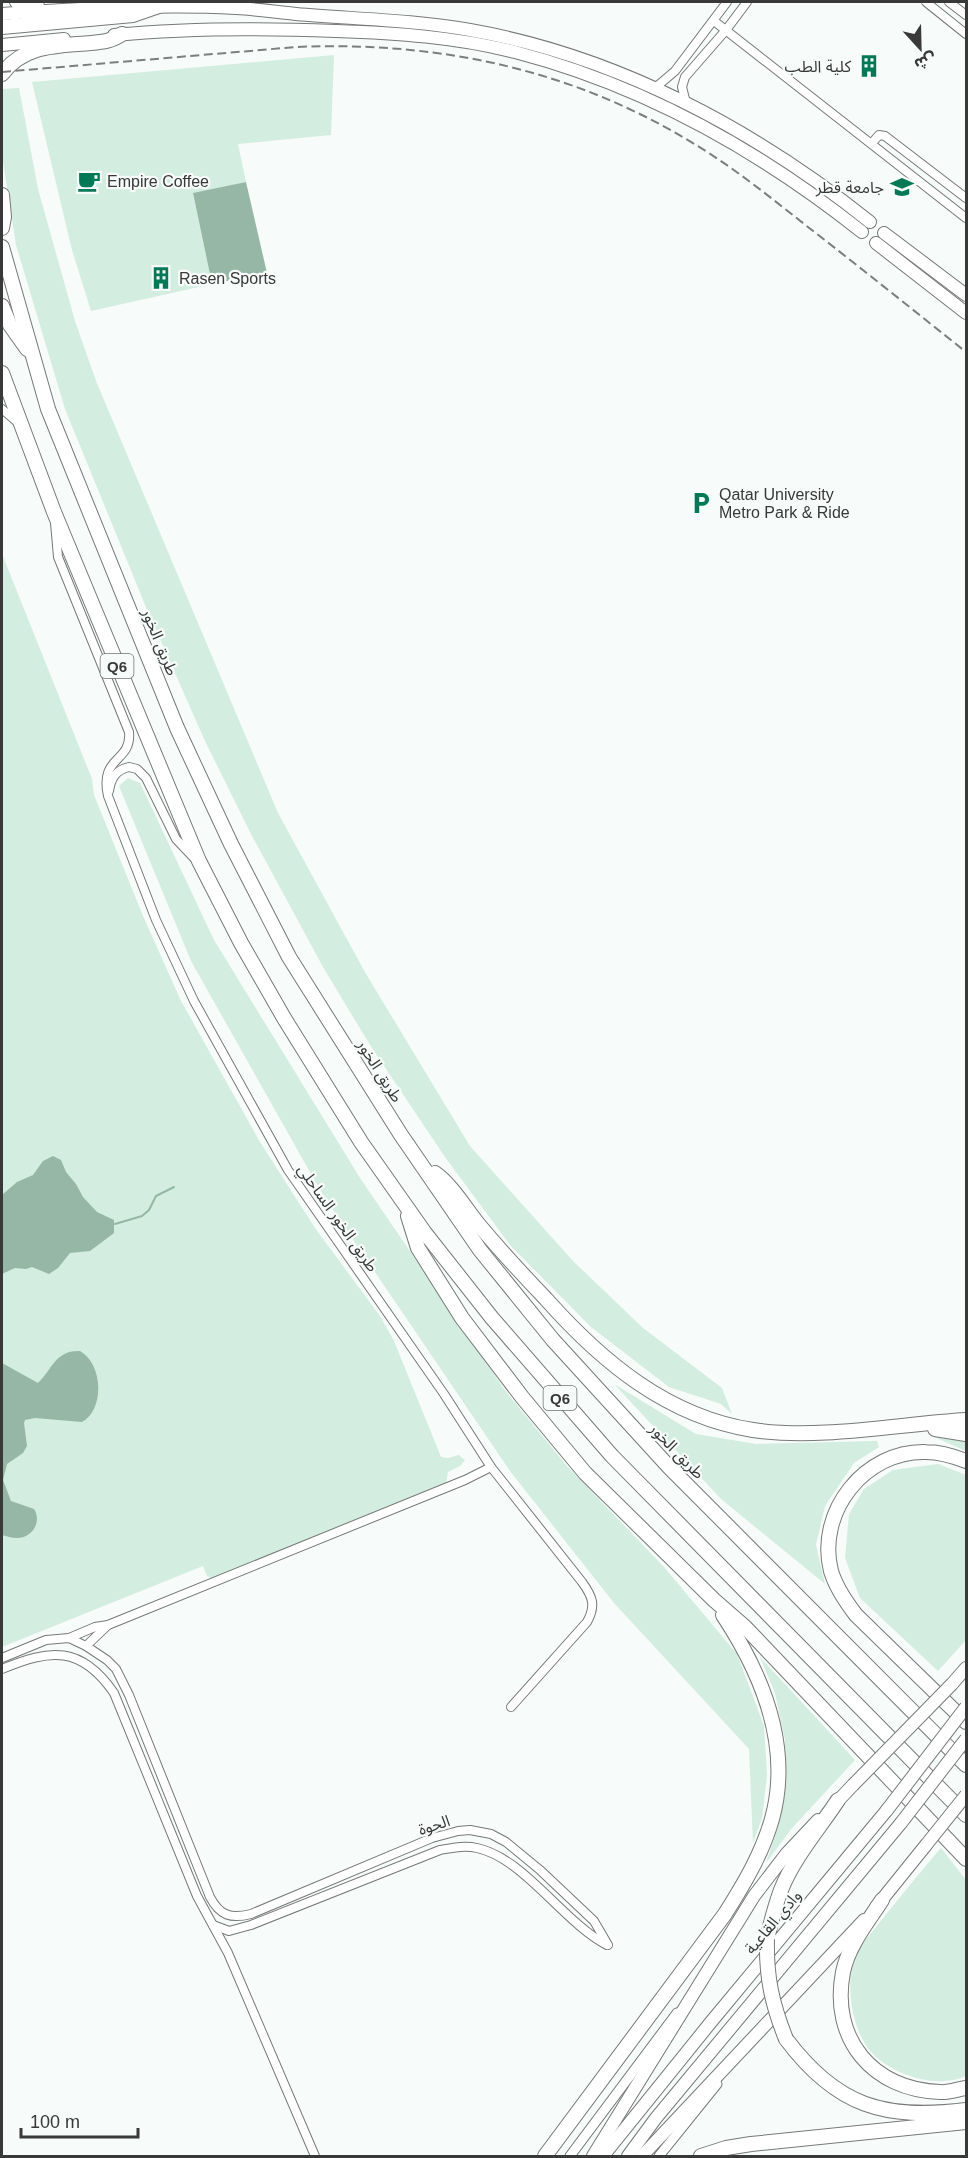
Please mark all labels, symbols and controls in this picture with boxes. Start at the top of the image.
north arrow [890,18,950,78]
text: ش [912,49,939,73]
building icon: كلية الطب [856,53,882,79]
place label: كلية الطب [785,58,851,75]
cafe icon: Empire Coffee [76,168,102,194]
place label: Empire Coffee [107,173,209,190]
school or university icon: جامعة قطر [889,174,915,200]
place label: جامعة قطر [815,179,884,197]
building icon: Rasen Sports [148,265,174,291]
place label: Rasen Sports [179,270,276,287]
place label: Qatar University Metro Park & Ride [719,486,850,521]
parking icon: Qatar University Metro Park & Ride [688,490,714,516]
street label: طريق الخور [137,605,181,679]
road number: Q6 [100,654,134,678]
street label: طريق الخور [352,1036,406,1107]
street label: طريق الخور الساحلي [292,1161,382,1277]
road number: Q6 [544,1386,576,1410]
street label: طريق الخور [644,1419,708,1484]
street label: الحوة [416,1812,452,1839]
street label: وادي القاعية [742,1887,807,1960]
scale bar [21,2101,138,2139]
text: 100 m [30,2112,80,2132]

